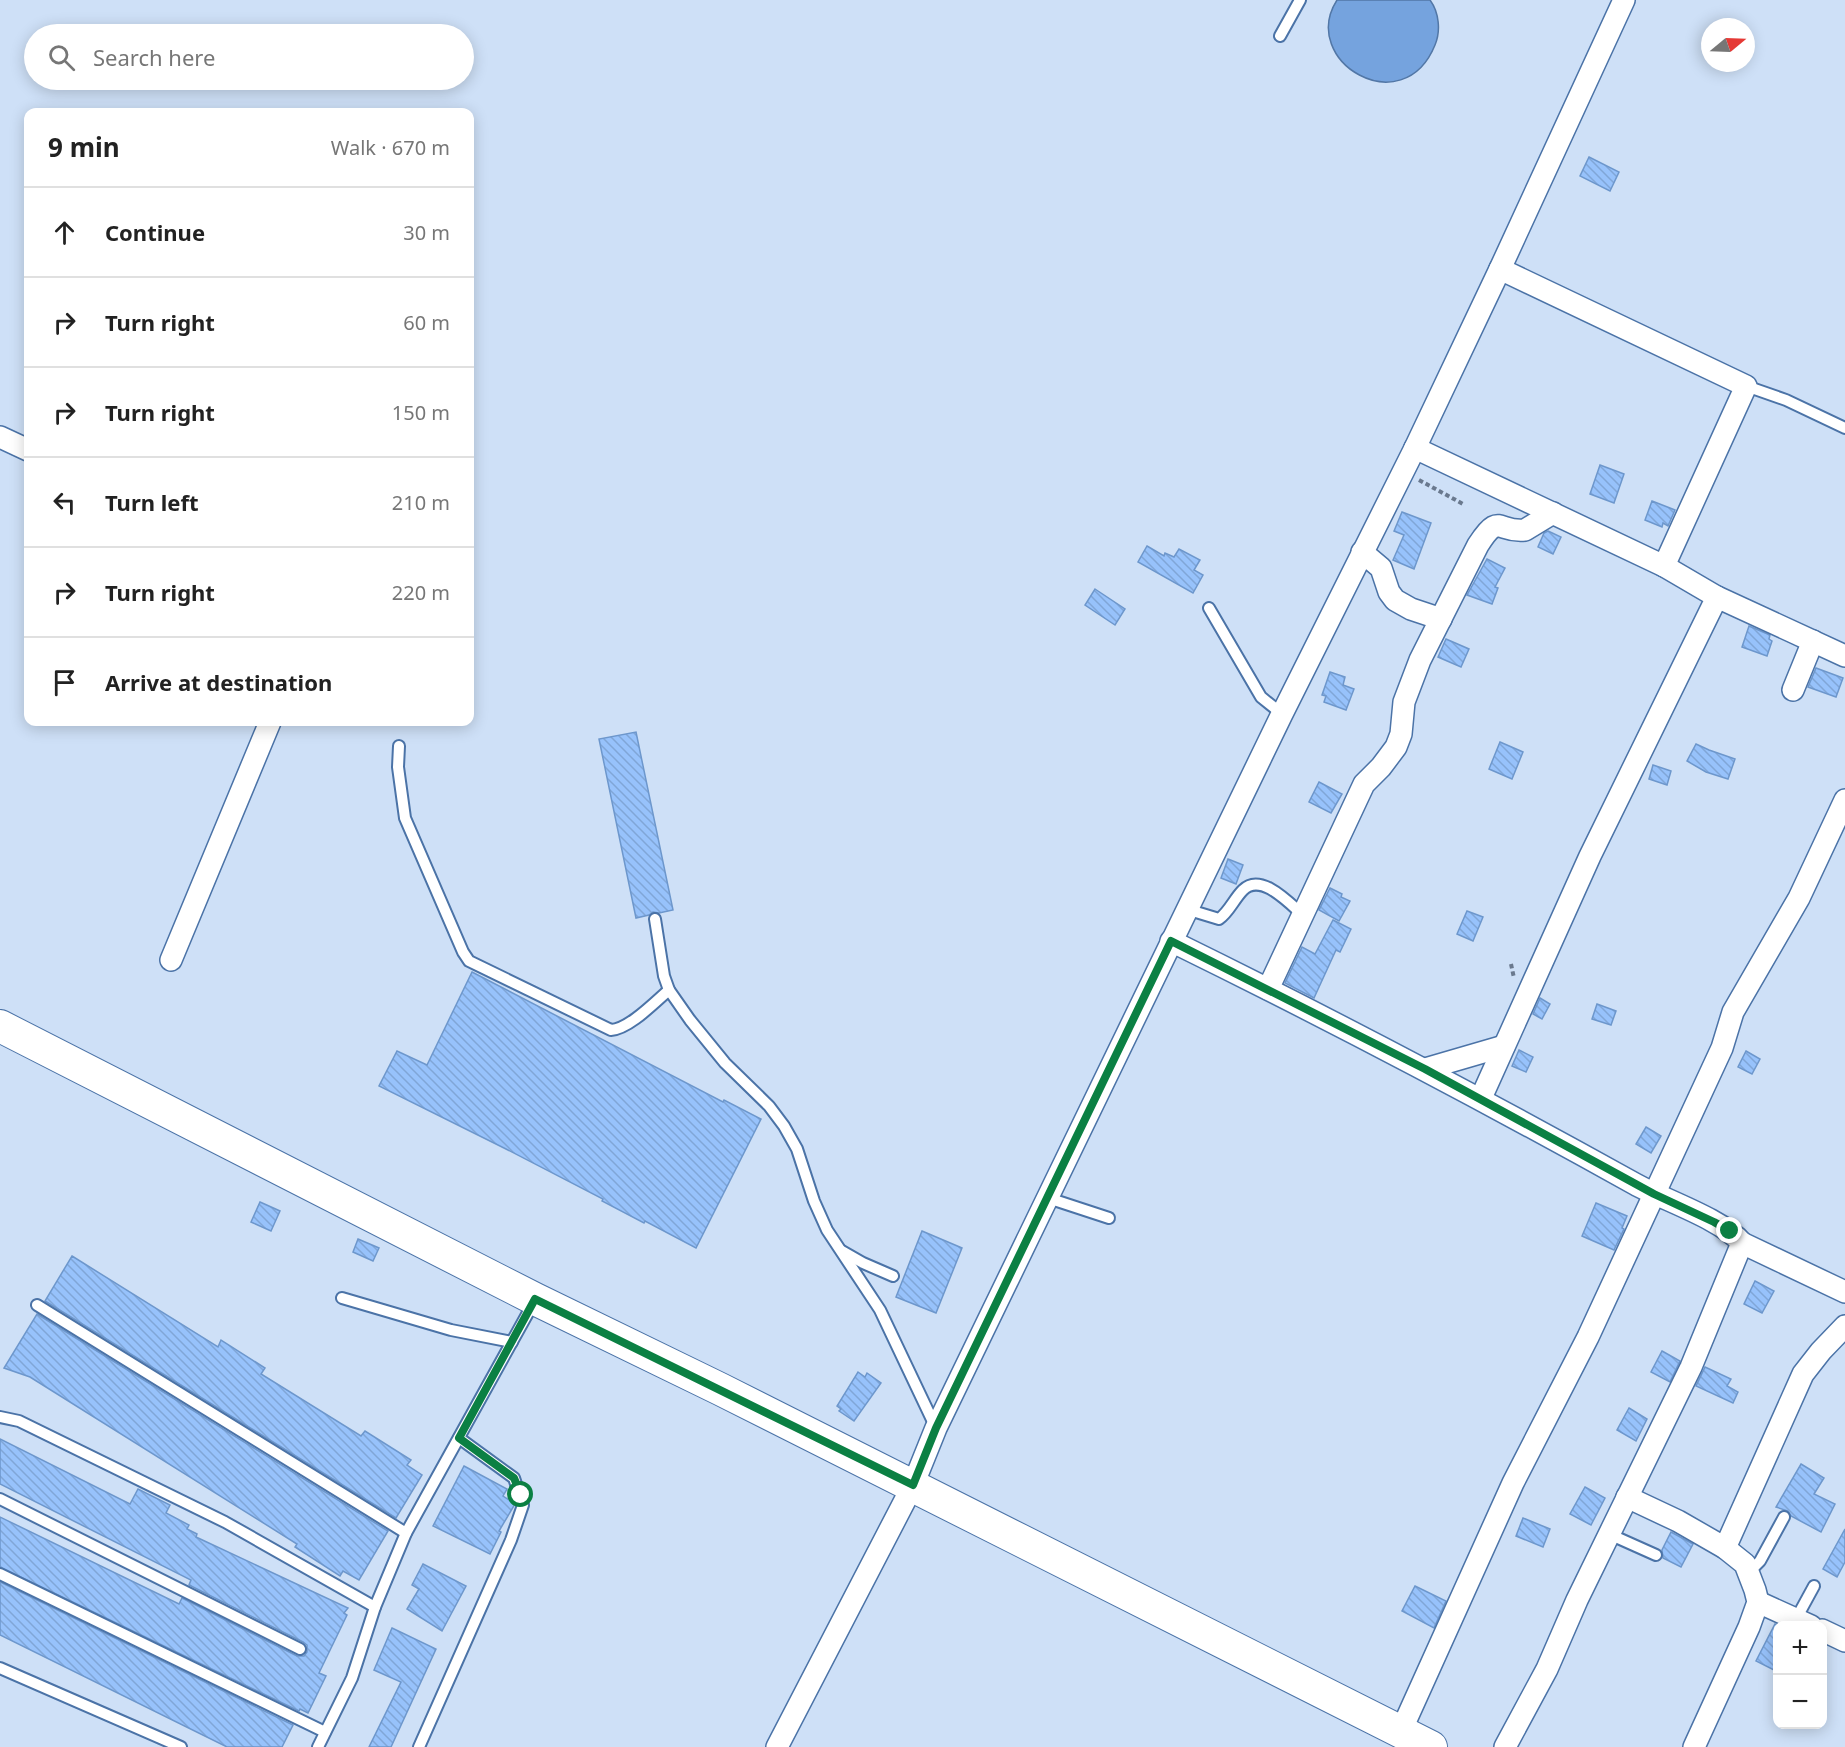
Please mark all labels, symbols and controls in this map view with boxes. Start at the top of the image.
north arrow [1701,18,1755,72]
search box [24,24,474,90]
icon: search [45,41,78,74]
text: Search here [93,42,215,72]
text: 9 min [48,129,120,165]
text: Walk · 670 m [331,134,450,161]
icon: ahead [48,216,81,249]
text: Continue [105,217,205,247]
text: 30 m [403,219,450,246]
icon: right [48,306,81,339]
text: Turn right [105,307,215,337]
text: 60 m [403,309,450,336]
icon: right [48,396,81,429]
text: Turn right [105,397,215,427]
text: 150 m [392,399,450,426]
icon: left [48,486,81,519]
text: Turn left [105,487,199,517]
text: 210 m [392,489,450,516]
icon: right [48,576,81,609]
text: Turn right [105,577,215,607]
text: 220 m [392,579,450,606]
icon: arrive [48,666,81,699]
text: Arrive at destination [105,667,332,697]
route end [1716,1217,1742,1243]
route start [507,1481,533,1507]
map controls [1773,1621,1827,1729]
button: + [1773,1621,1827,1675]
button: − [1773,1675,1827,1729]

